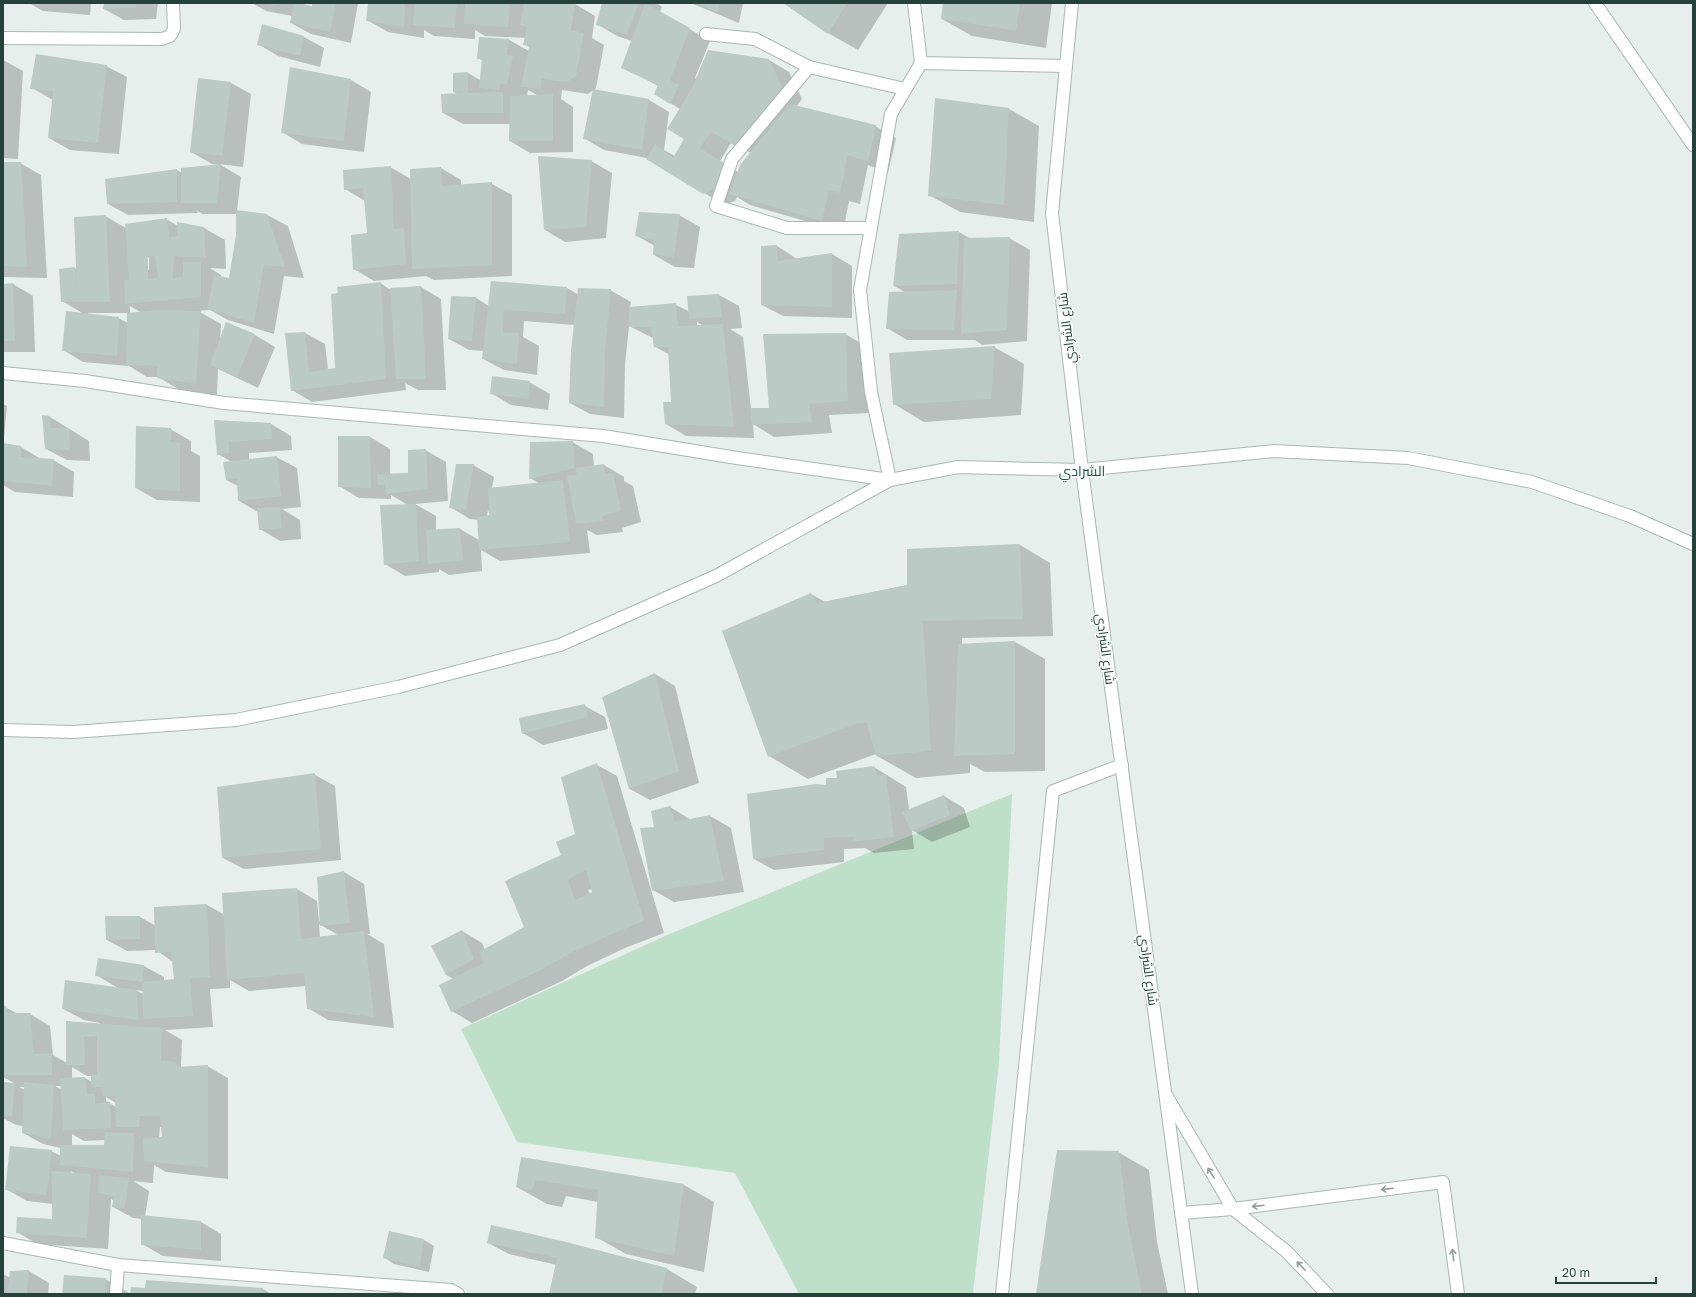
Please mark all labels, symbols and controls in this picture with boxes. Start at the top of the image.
street label: شارع الشرادي [1054,291,1081,365]
district label: الشرادي [1059,462,1105,483]
street label: شارع الشرادي [1090,612,1119,686]
street label: شارع الشرادي [1133,933,1162,1007]
one-way arrow [1207,1167,1215,1179]
one-way arrow [1381,1185,1394,1193]
one-way arrow [1252,1202,1265,1210]
one-way arrow [1449,1249,1457,1262]
scale bar [1556,1259,1656,1285]
one-way arrow [1296,1261,1305,1271]
text: 20 m [1562,1265,1590,1280]

